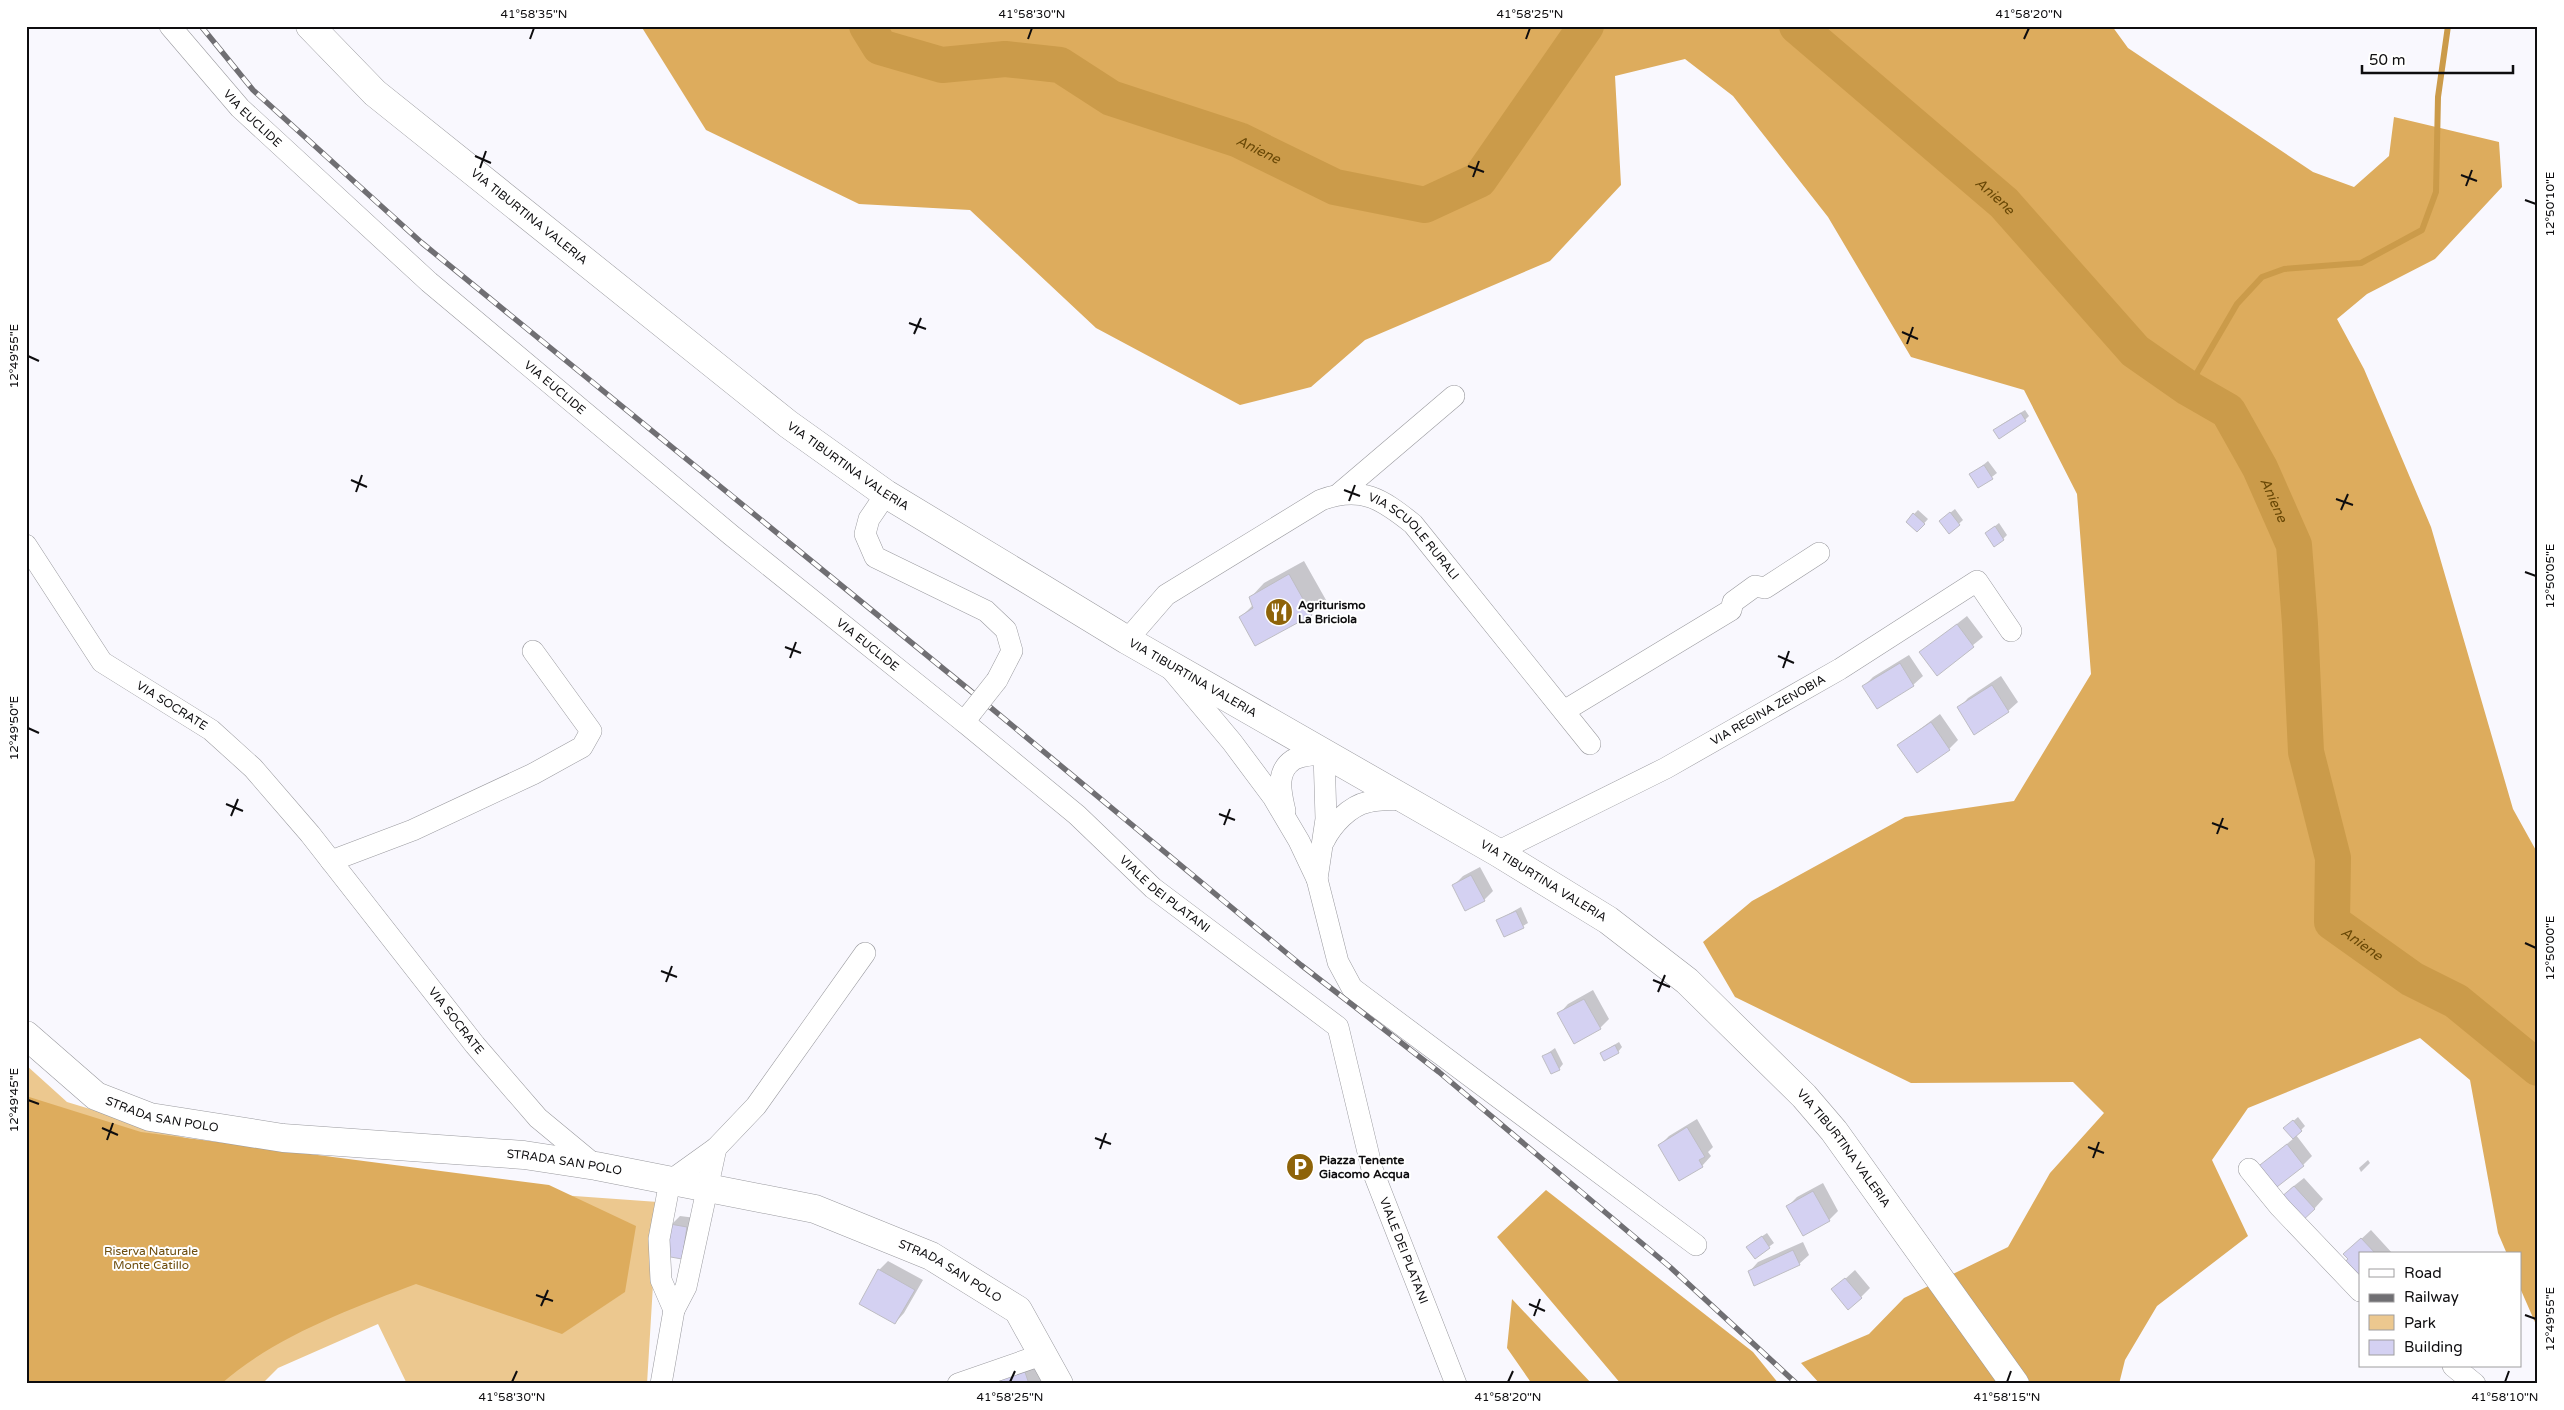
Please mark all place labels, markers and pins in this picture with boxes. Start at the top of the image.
restaurant icon: Agriturismo La Briciola [1264,597,1294,627]
place label: Agriturismo La Briciola [1298,598,1366,626]
parking icon: Piazza Tenente Giacomo Acqua [1285,1152,1315,1182]
place label: Piazza Tenente Giacomo Acqua [1319,1153,1410,1182]

